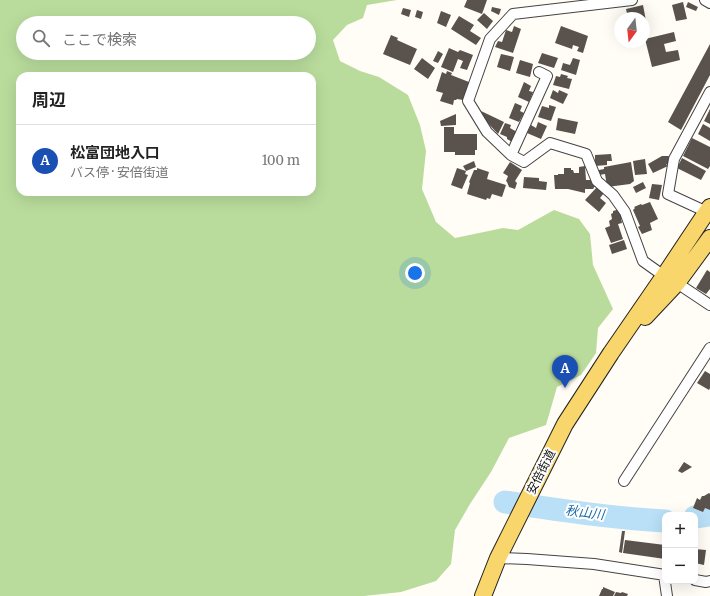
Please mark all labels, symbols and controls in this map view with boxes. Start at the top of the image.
north arrow [614,12,650,48]
search box [16,16,316,60]
icon: search [30,27,52,49]
text: ここで検索 [62,30,137,49]
text: 周辺 [32,89,66,111]
text: 松富団地入口 [70,143,160,162]
text: A [40,152,50,169]
text: 100 m [262,152,300,169]
text: バス停 · 安倍街道 [70,164,169,181]
your location [405,263,425,283]
pin: A [552,355,578,388]
street label: 安倍街道 [523,447,558,497]
water label: 秋山川 [565,502,607,524]
map controls [662,512,698,584]
button: + [662,512,698,548]
button: − [662,548,698,584]

